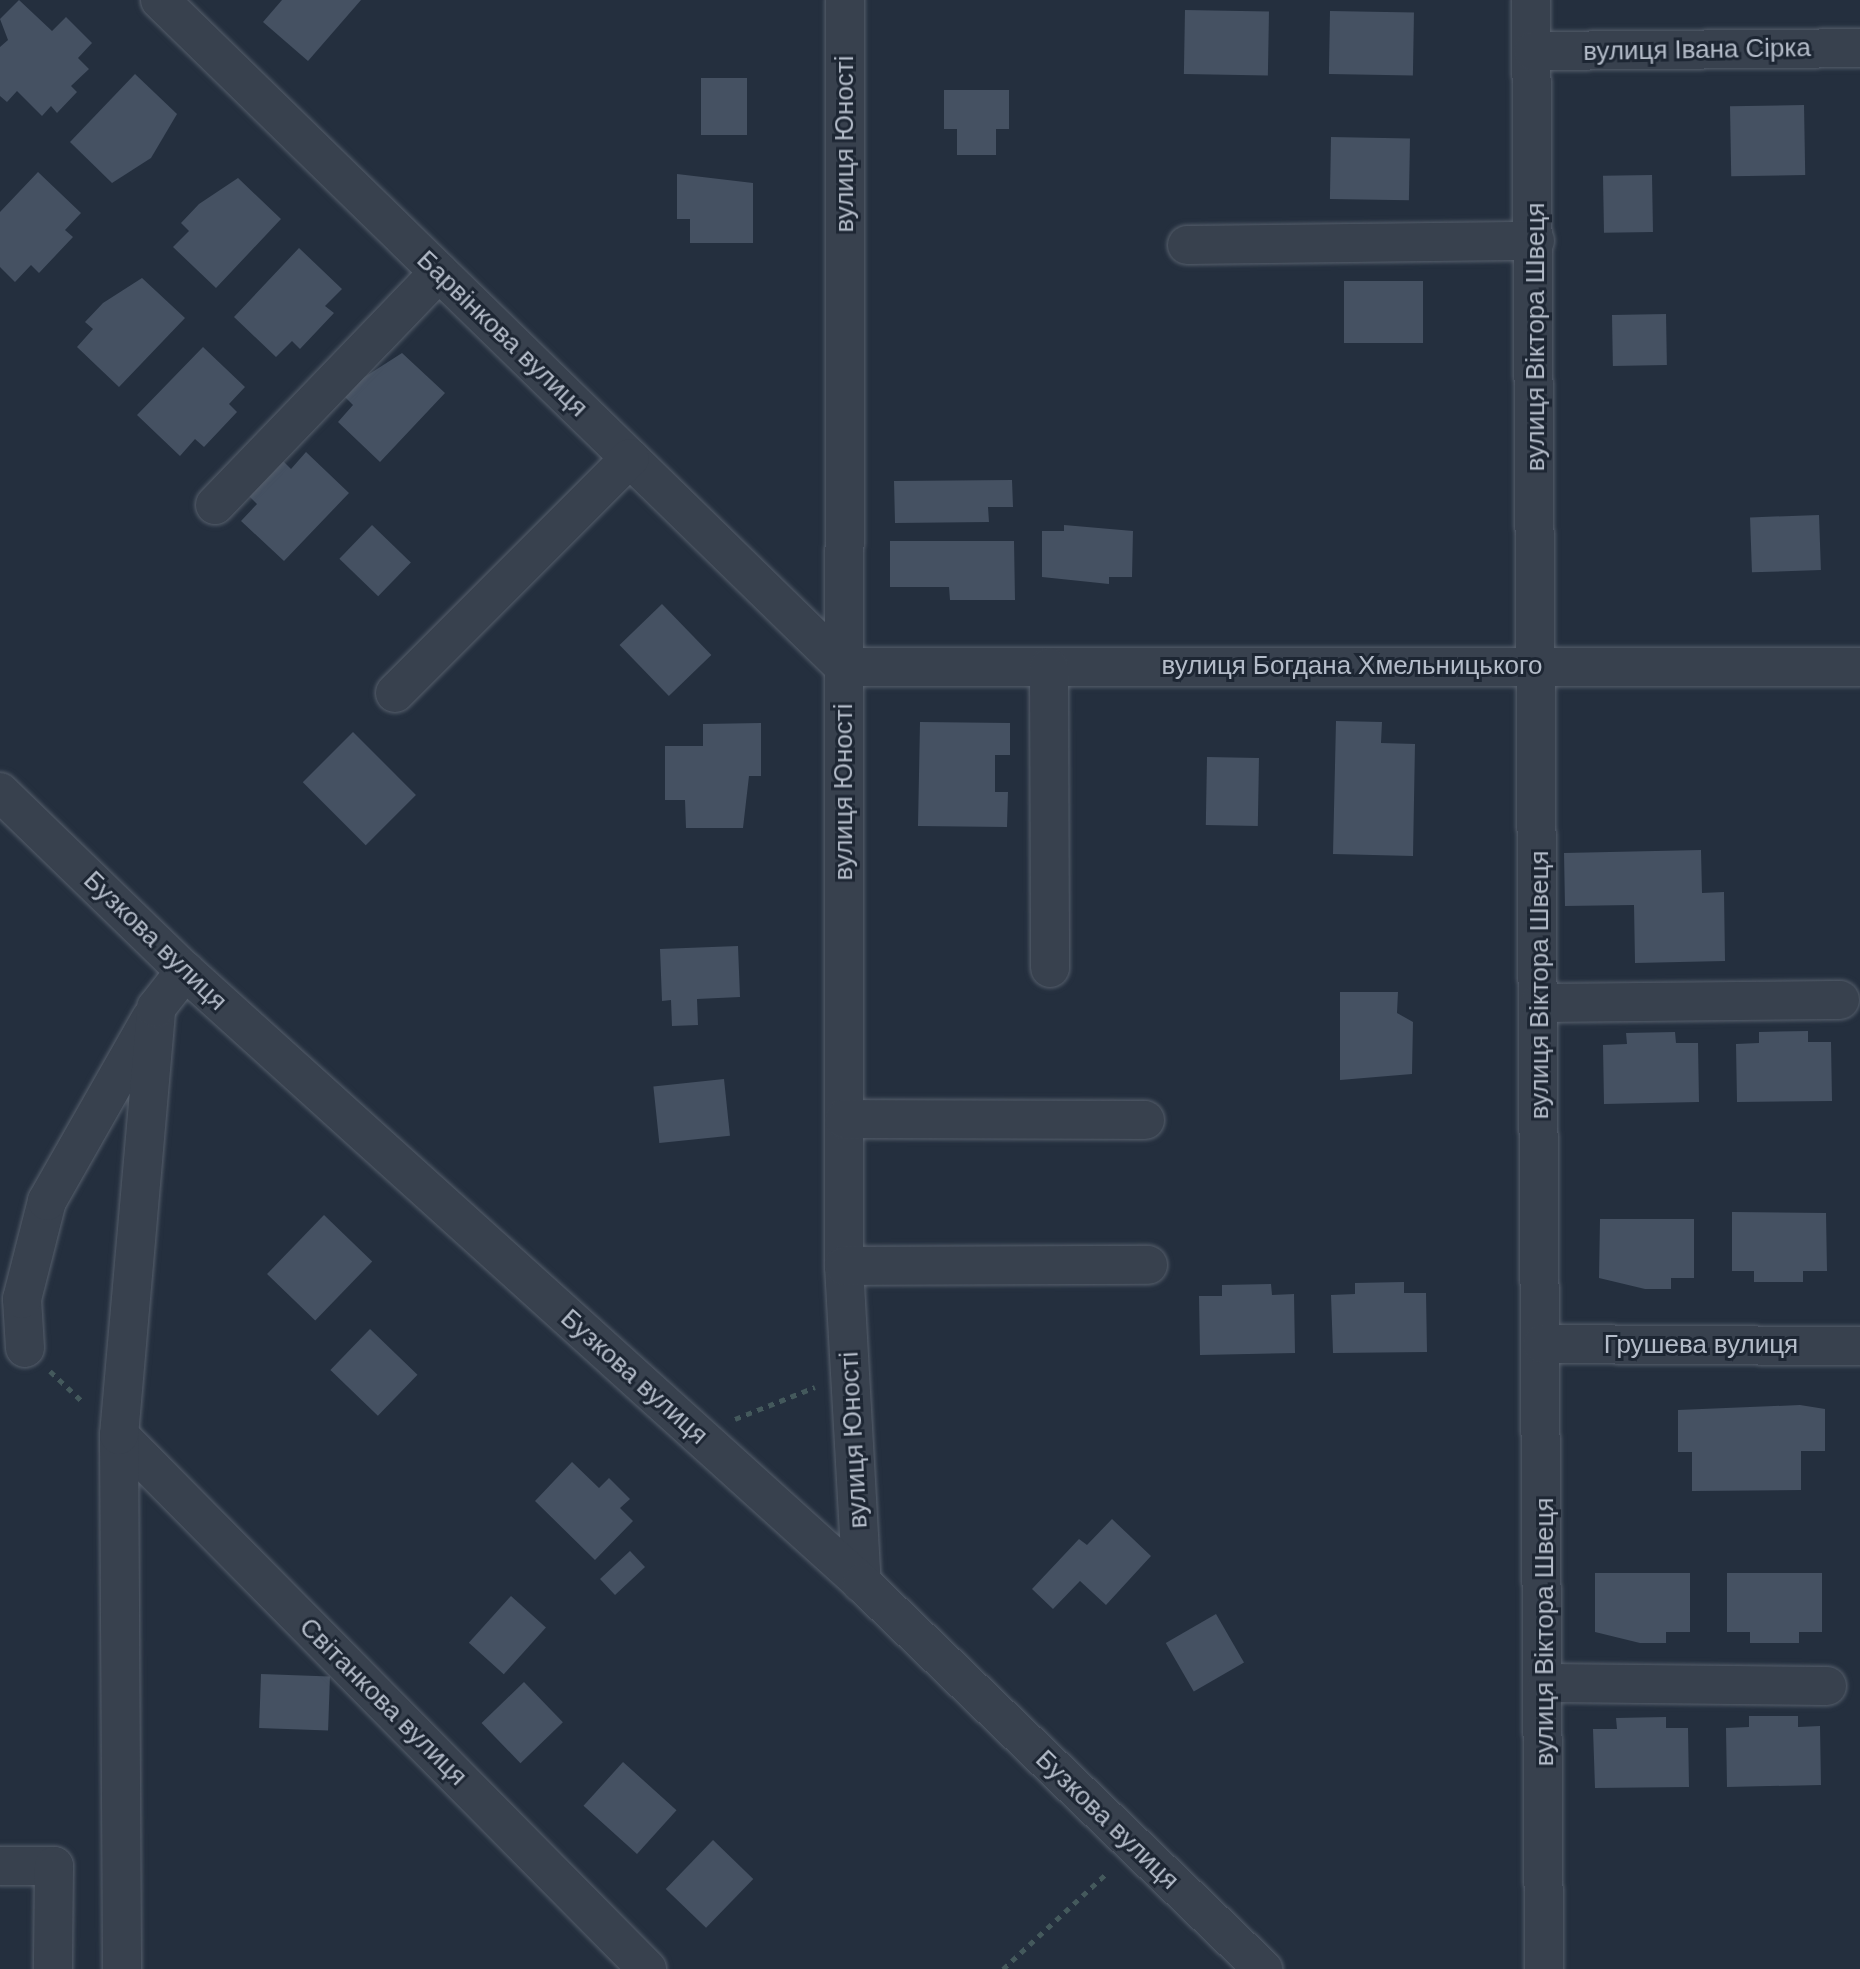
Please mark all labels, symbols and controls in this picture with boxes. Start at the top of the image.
street label: вулиця Івана Сірка [1583,32,1811,68]
street label: вулиця Юності [829,55,861,233]
street label: вулиця Віктора Швеця [1520,203,1552,471]
street label: Барвінкова вулиця [410,245,594,423]
street label: вулиця Богдана Хмельницького [1162,650,1542,682]
street label: вулиця Юності [828,703,860,881]
street label: вулиця Віктора Швеця [1524,851,1556,1119]
street label: Бузкова вулиця [77,865,233,1017]
street label: Бузкова вулиця [554,1303,714,1451]
street label: Грушева вулиця [1604,1329,1798,1361]
street label: вулиця Юності [834,1351,874,1529]
street label: вулиця Віктора Швеця [1529,1498,1561,1766]
street label: Світанкова вулиця [293,1612,473,1792]
street label: Бузкова вулиця [1029,1744,1185,1896]

